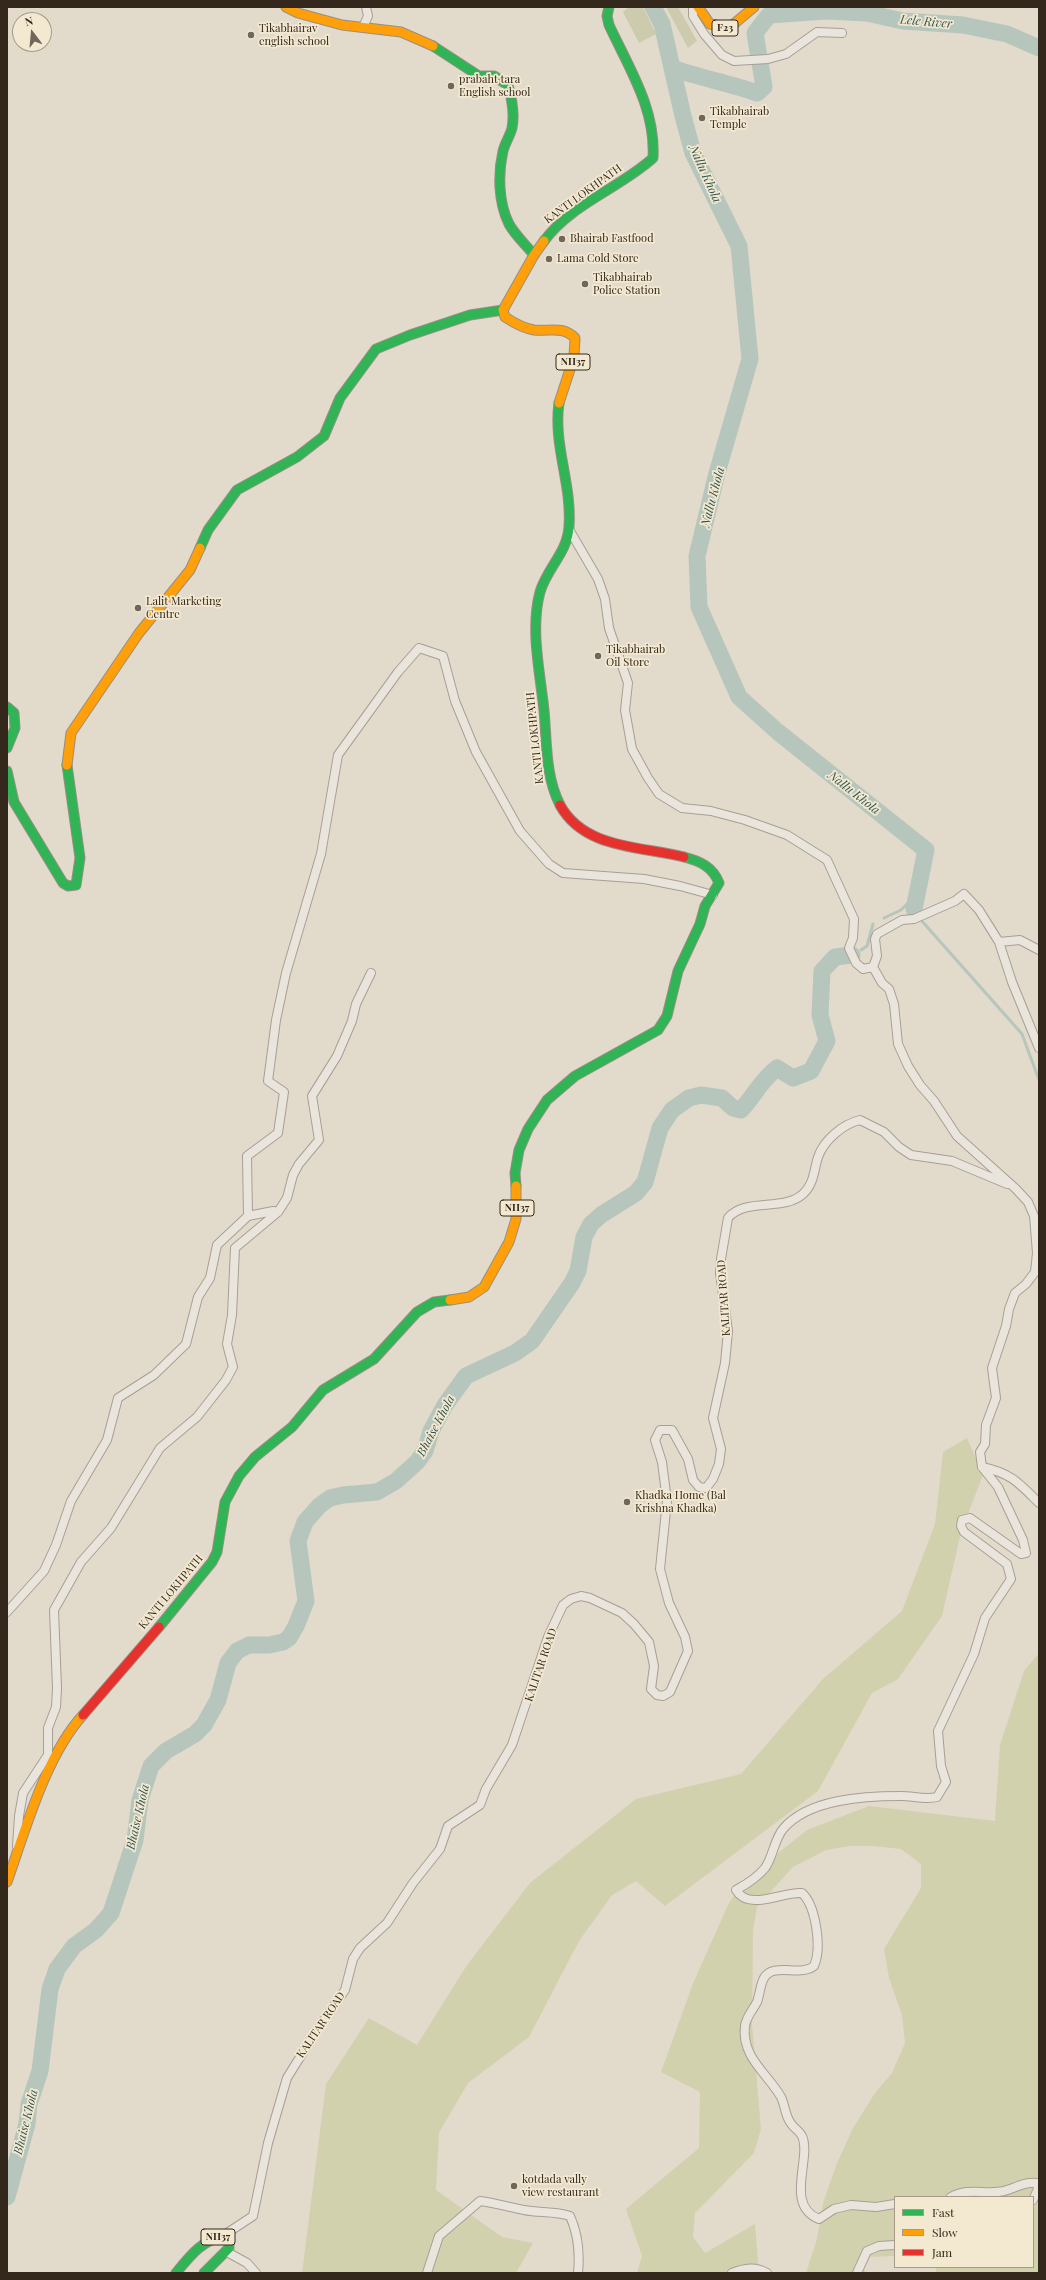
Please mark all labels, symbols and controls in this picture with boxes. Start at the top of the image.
north arrow [12,12,52,52]
text: N [23,13,35,29]
water label: Lele River [900,13,952,31]
road number: F23 [712,20,738,36]
place label: Tikabhairav english school [259,22,329,48]
marker: Tikabhairav english school [246,30,256,40]
place label: prabaht tara English school [459,73,530,99]
marker: prabaht tara English school [446,81,456,91]
place label: Tikabhairab Temple [710,105,769,131]
marker: Tikabhairab Temple [697,113,707,123]
water label: Nallu Khola [686,143,724,205]
street label: KANTI LOKHPATH [542,161,624,227]
place label: Bhairab Fastfood [570,232,654,246]
marker: Bhairab Fastfood [557,234,567,244]
place label: Lama Cold Store [557,252,639,266]
marker: Lama Cold Store [544,254,554,264]
place label: Tikabhairab Police Station [593,271,660,297]
marker: Tikabhairab Police Station [580,279,590,289]
road number: NH37 [556,354,590,370]
water label: Nallu Khola [698,466,728,528]
place label: Lalit Marketing Centre [146,595,221,621]
marker: Lalit Marketing Centre [133,603,143,613]
place label: Tikabhairab Oil Store [606,643,665,669]
marker: Tikabhairab Oil Store [593,651,603,661]
street label: KANTI LOKHPATH [524,691,546,785]
water label: Nallu Khola [825,768,883,818]
road number: NH37 [500,1200,534,1216]
street label: KALITAR ROAD [715,1259,733,1337]
water label: Bhaise Khola [414,1393,458,1459]
place label: Khadka Home (Bal Krishna Khadka) [635,1489,726,1515]
marker: Khadka Home (Bal Krishna Khadka) [622,1497,632,1507]
street label: KANTI LOKHPATH [136,1552,206,1632]
street label: KALITAR ROAD [522,1627,560,1703]
water label: Bhaise Khola [123,1783,153,1851]
street label: KALITAR ROAD [294,1989,348,2061]
water label: Bhaise Khola [11,2088,41,2156]
place label: kotdada vally view restaurant [522,2173,599,2199]
marker: kotdada vally view restaurant [509,2181,519,2191]
legend [894,2196,1034,2268]
text: Fast [932,2204,954,2220]
text: Slow [932,2224,958,2240]
road number: NH37 [201,2229,235,2245]
text: Jam [932,2244,952,2260]

